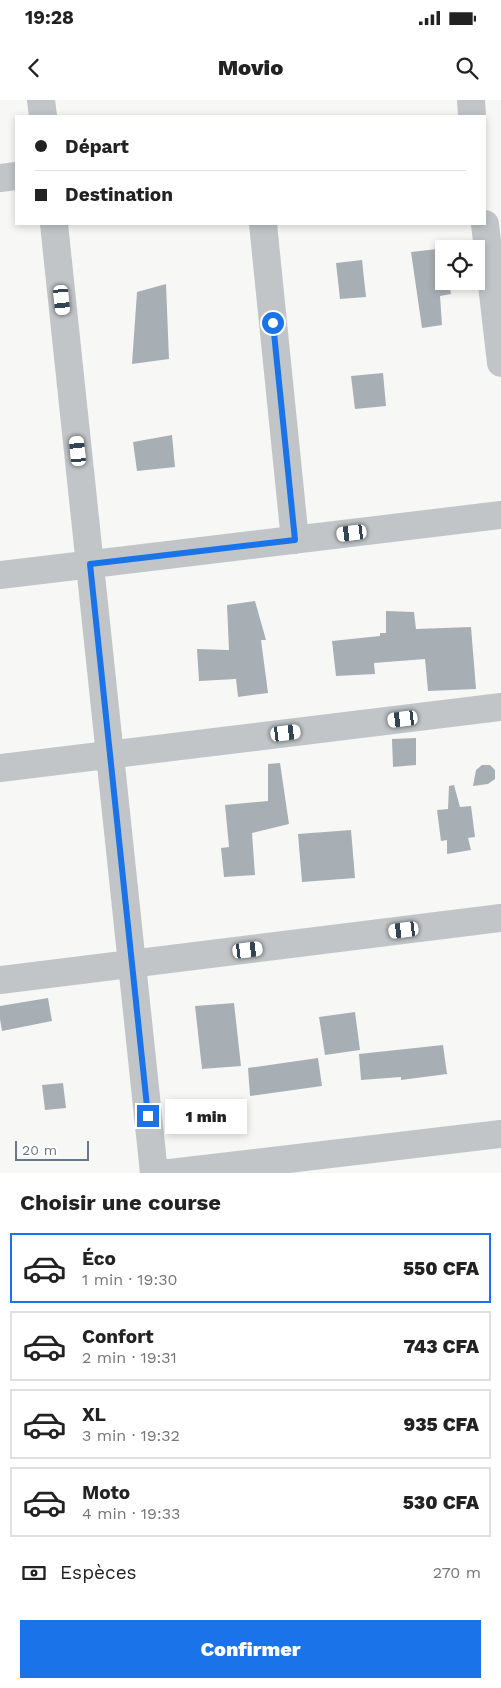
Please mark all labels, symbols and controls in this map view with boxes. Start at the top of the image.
text: 19:28 [25,6,74,29]
icon: back [20,54,48,82]
icon: search [453,54,481,82]
text: Movio [218,55,283,80]
text: Départ [65,135,129,158]
text: Destination [65,183,173,206]
map controls [435,240,485,290]
button: locate [435,240,485,290]
car [52,284,71,316]
route start [262,312,284,334]
car [68,435,87,467]
car [336,524,367,542]
car [387,710,418,728]
car [270,724,301,742]
car [388,921,419,939]
car [232,941,263,959]
callout: 1 min [166,1098,248,1134]
route end [137,1105,159,1127]
text: 1 min [185,1107,227,1126]
scale bar [15,1138,89,1161]
text: 20 m [22,1142,57,1158]
text: Choisir une course [20,1190,221,1215]
icon: car [22,1246,67,1291]
text: Éco [82,1247,116,1270]
text: 550 CFA [403,1257,479,1280]
text: 1 min · 19:30 [82,1270,177,1289]
icon: car [22,1324,67,1369]
text: Confort [82,1325,153,1348]
text: 743 CFA [404,1335,479,1358]
text: 2 min · 19:31 [82,1348,177,1367]
icon: car [22,1402,67,1447]
text: XL [82,1403,106,1426]
text: 935 CFA [404,1413,479,1436]
text: 3 min · 19:32 [82,1426,180,1445]
icon: car [22,1480,67,1525]
text: Moto [82,1481,130,1504]
text: 530 CFA [403,1491,479,1514]
text: 4 min · 19:33 [82,1504,180,1523]
icon: cash [20,1559,48,1587]
text: Espèces [60,1561,137,1584]
text: 270 m [433,1563,481,1582]
button: Confirmer [20,1620,481,1678]

